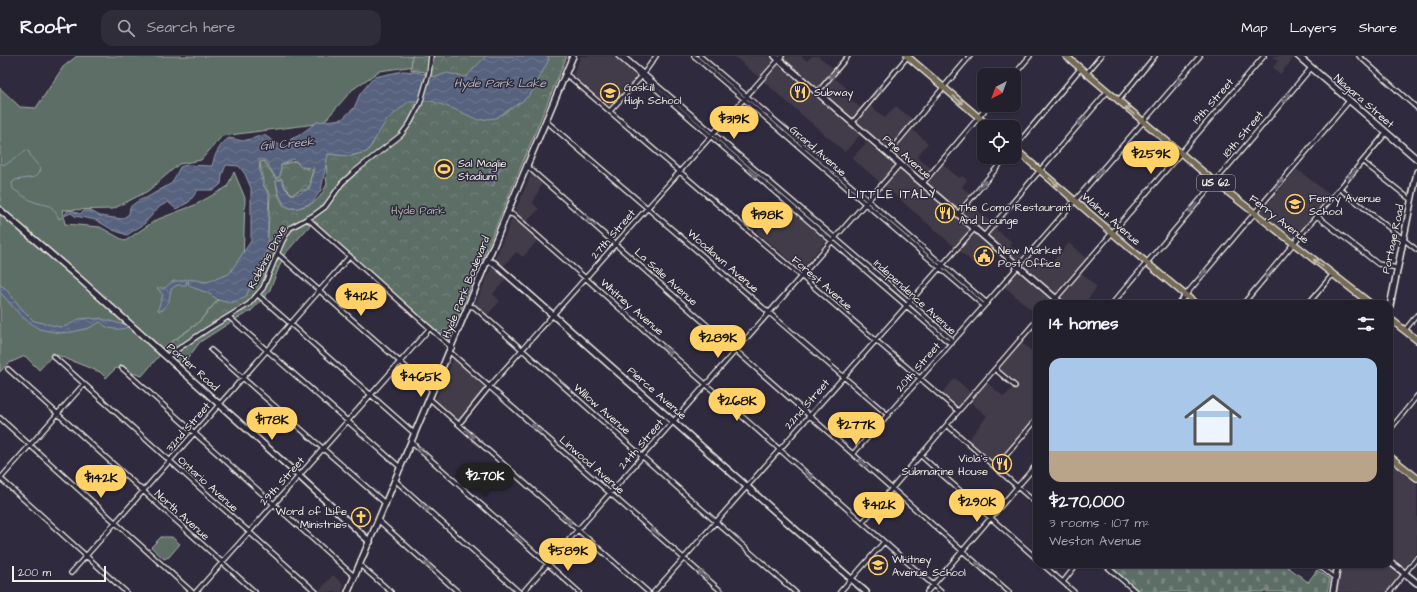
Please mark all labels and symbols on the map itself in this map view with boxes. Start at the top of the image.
north arrow [977,68,1021,112]
one-way arrow [828,69,837,79]
street label: Niagara Street [1330,71,1398,133]
water label: Hyde Park Lake [454,75,547,92]
street label: 19th Street [1189,75,1237,127]
one-way arrow [1173,77,1182,87]
place label: Gaskill High School [624,80,682,109]
restaurant icon: Subway [789,81,811,103]
school or university icon: Gaskill High School [599,82,621,104]
place label: Subway [814,85,853,101]
one-way arrow [873,87,882,98]
one-way arrow [1281,93,1291,103]
one-way arrow [952,95,963,104]
pin: $319K [706,106,762,140]
one-way arrow [1124,106,1135,115]
street label: 18th Street [1219,107,1267,161]
one-way arrow [1077,116,1086,127]
street label: Grand Avenue [786,122,850,180]
street label: Pine Avenue [879,132,935,182]
water label: Gill Creek [259,133,315,155]
pin: $259K [1123,141,1179,175]
place label: Sal Maglie Stadium [458,156,507,184]
sports icon: Sal Maglie Stadium [433,158,455,180]
one-way arrow [748,169,758,178]
one-way arrow [1094,169,1103,179]
one-way arrow [1348,169,1357,180]
road number: US 62 [1197,175,1235,191]
one-way arrow [1049,178,1059,187]
one-way arrow [1275,178,1284,188]
one-way arrow [978,180,987,191]
district label: LITTLE ITALY [848,186,937,203]
street label: Walnut Avenue [1078,189,1144,249]
street label: Ferry Avenue [1245,191,1312,248]
place label: Ferry Avenue School [1309,191,1381,219]
school or university icon: Ferry Avenue School [1284,193,1306,215]
place label: The Como Restaurant And Lounge [959,200,1072,229]
pin: $198K [739,202,795,236]
restaurant icon: The Como Restaurant And Lounge [934,202,956,224]
park label: Hyde Park [391,203,445,219]
one-way arrow [1188,203,1197,213]
street label: Portage Road [1378,203,1409,275]
street label: 27th Street [587,206,639,262]
one-way arrow [586,218,597,227]
street label: Robbins Drive [244,223,290,291]
street label: Woodlawn Avenue [684,226,762,296]
street label: Hyde Park Boulevard [439,233,494,341]
place label: New Market Post Office [998,243,1063,271]
street label: La Salle Avenue [631,245,701,309]
public building icon: New Market Post Office [973,245,995,267]
street label: Forest Avenue [788,252,856,314]
street label: Independence Avenue [870,256,960,338]
one-way arrow [1313,258,1324,267]
one-way arrow [1264,268,1273,279]
one-way arrow [1199,269,1208,279]
street label: Whitney Avenue [596,275,667,340]
pin: $412K [333,283,389,317]
pin: $289K [690,325,746,359]
street label: 20th Street [892,338,944,395]
street label: Porter Road [164,340,223,395]
one-way arrow [662,345,673,354]
street label: Pierce Avenue [624,363,690,423]
pin: $465K [393,364,449,398]
street label: 22nd Street [781,375,833,432]
street label: Willow Avenue [570,380,634,438]
pin: $268K [709,388,765,422]
street label: 32nd Street [162,399,214,455]
pin: $178K [244,407,300,441]
pin: $277K [828,412,884,446]
street label: 24th Street [615,415,667,472]
one-way arrow [531,423,541,432]
one-way arrow [464,429,474,438]
street label: Linwood Avenue [556,432,628,498]
one-way arrow [417,447,427,456]
place label: Viola's Submarine House [902,451,988,479]
street label: Ontario Avenue [174,453,242,515]
street label: 29th Street [256,453,308,509]
restaurant icon: Viola's Submarine House [991,453,1013,475]
one-way arrow [858,458,868,467]
pin: $270K [457,463,513,497]
pin: $142K [73,465,129,499]
one-way arrow [803,470,814,479]
street label: North Avenue [151,486,213,544]
pin: $290K [949,489,1005,523]
pin: $412K [851,492,907,526]
one-way arrow [419,503,430,512]
place label: Word of Life Ministries [275,504,347,532]
church icon: Word of Life Ministries [350,506,372,528]
one-way arrow [562,516,572,525]
one-way arrow [650,528,660,537]
one-way arrow [514,534,524,543]
pin: $589K [540,538,596,572]
place label: Whitney Avenue School [892,552,966,580]
school or university icon: Whitney Avenue School [867,554,889,576]
one-way arrow [424,561,434,571]
one-way arrow [974,562,985,571]
scale bar [12,564,106,583]
one-way arrow [698,570,708,580]

